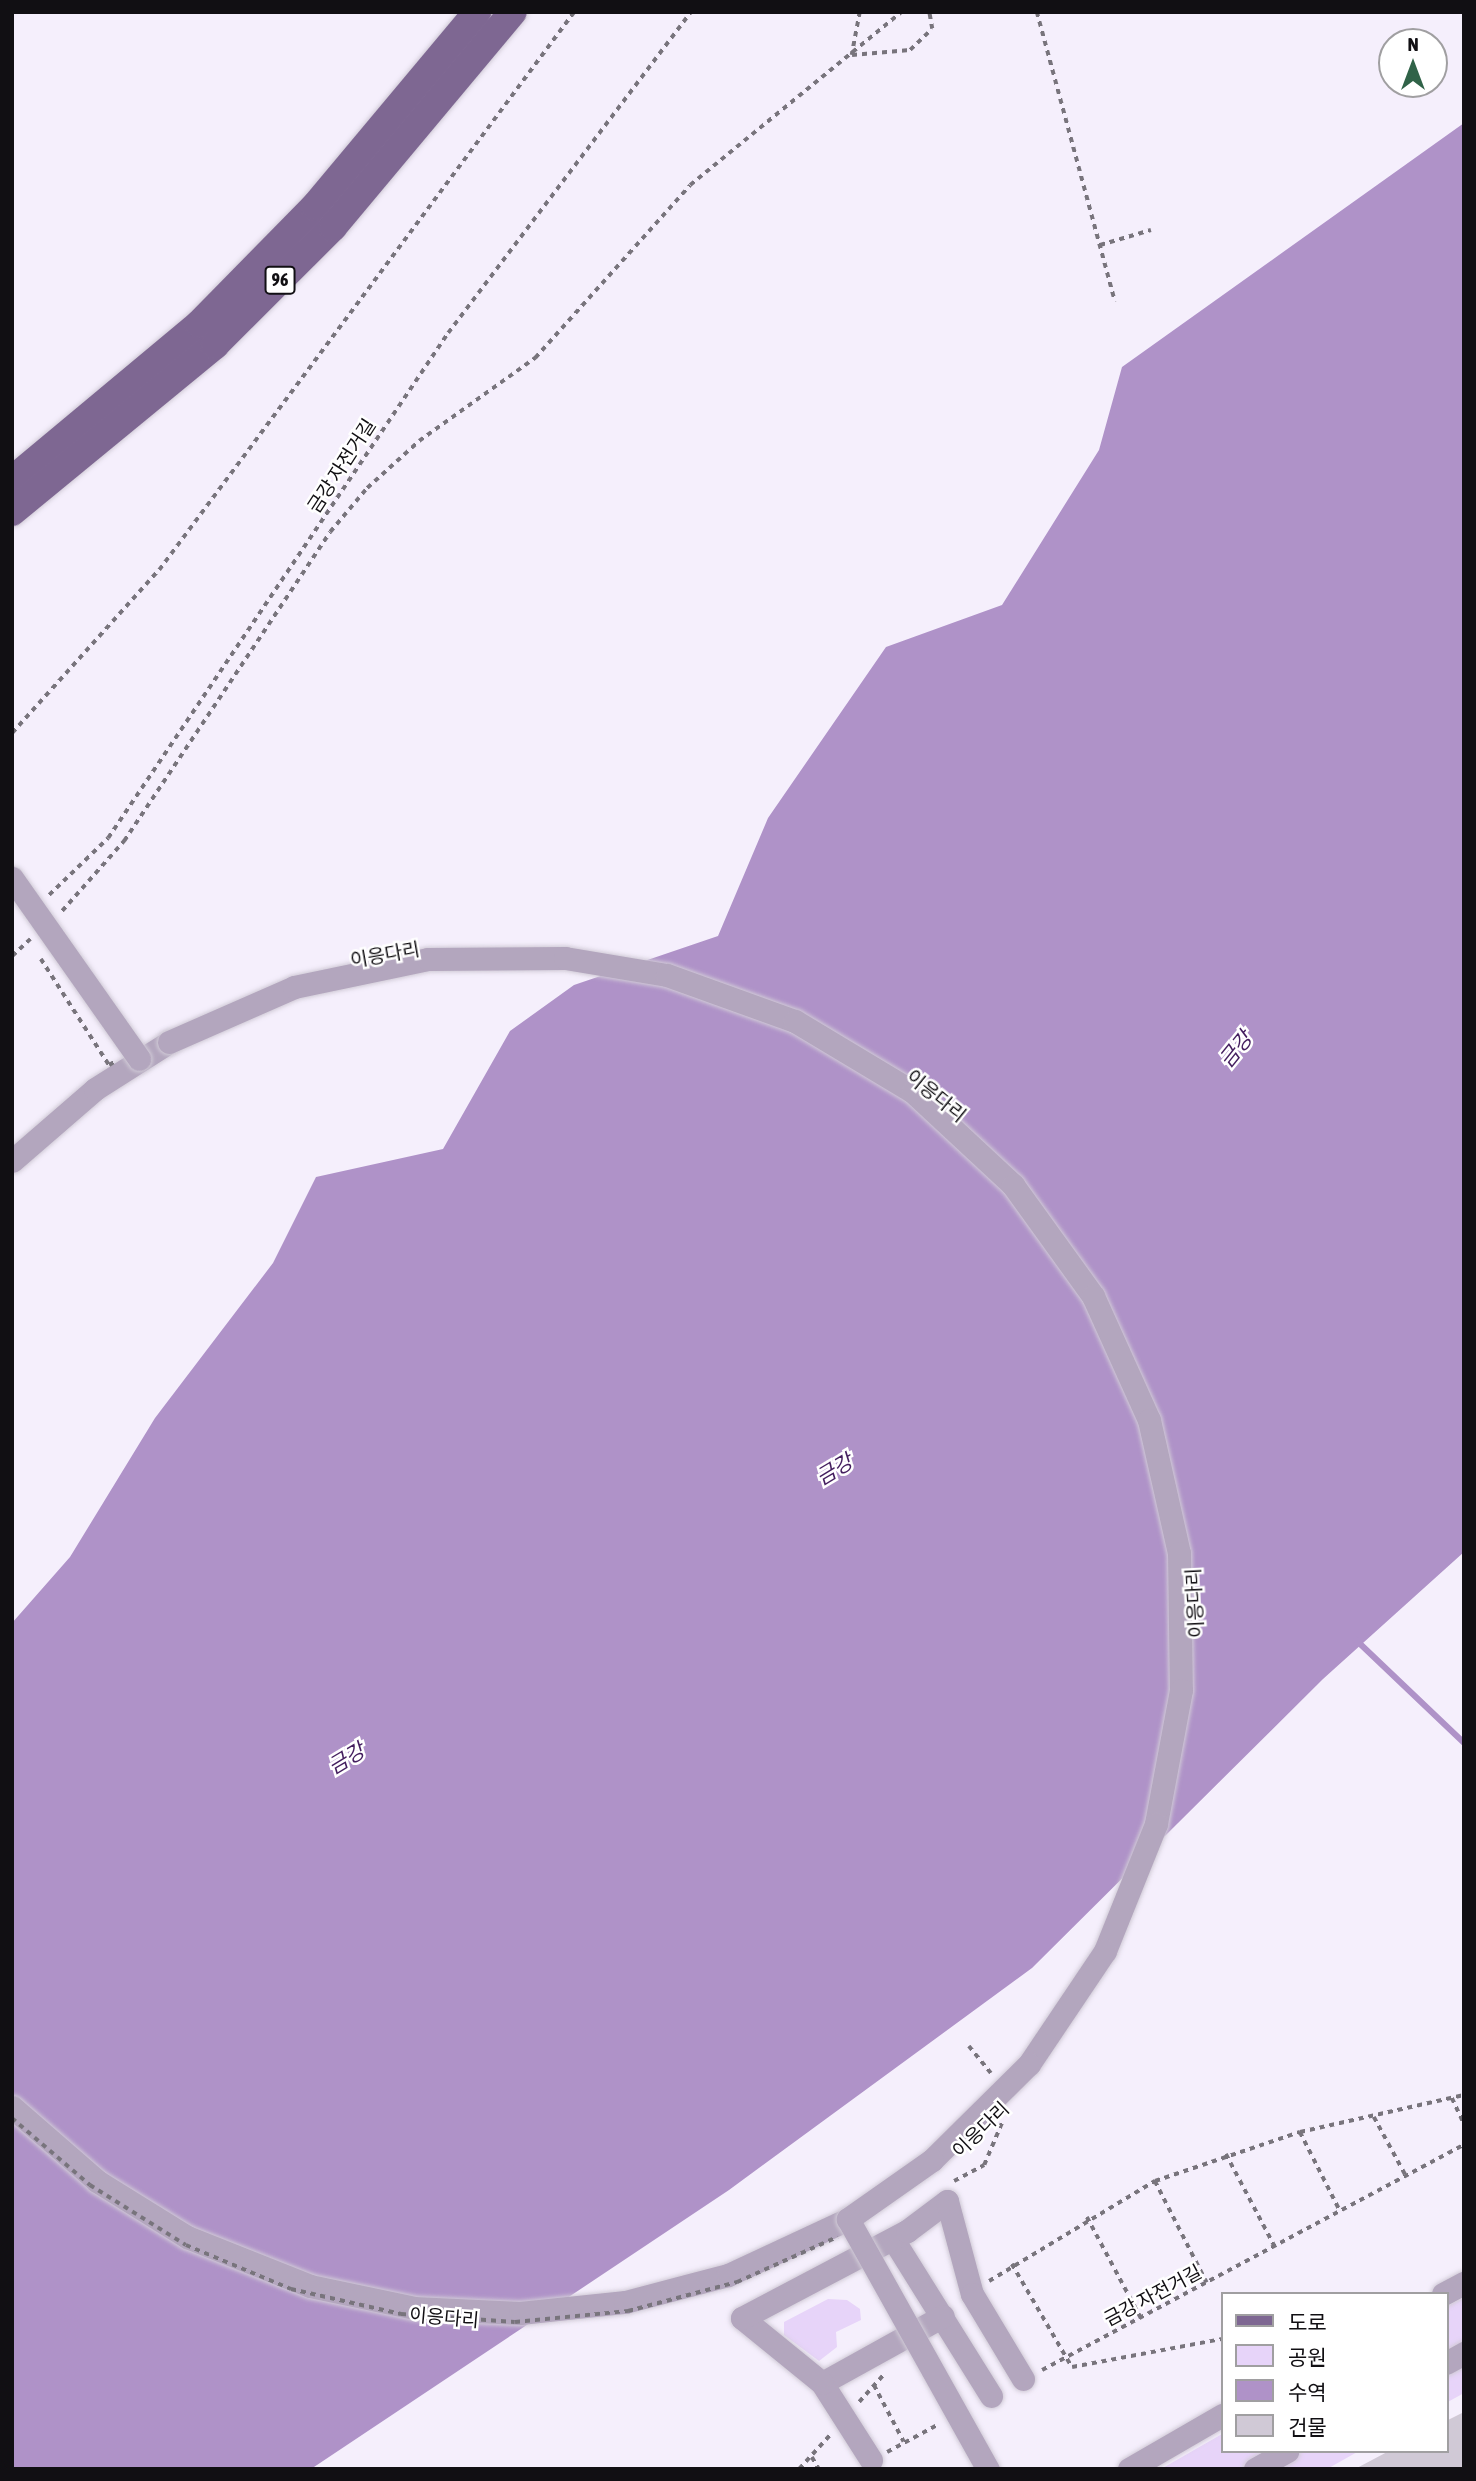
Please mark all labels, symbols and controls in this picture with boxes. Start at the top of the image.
north arrow [1378,28,1448,98]
text: N [1407,33,1419,55]
road number: 96 [264,266,296,294]
street label: 금강 자전거길 [303,415,381,517]
street label: 이응다리 [349,938,421,972]
water label: 금강 [1213,1026,1257,1072]
street label: 이응다리 [902,1065,970,1127]
water label: 금강 [811,1448,857,1490]
street label: 이응다리 [1182,1567,1208,1639]
water label: 금강 [323,1737,369,1779]
street label: 이응다리 [948,2098,1014,2162]
street label: 금강 자전거길 [1100,2261,1206,2331]
legend [1220,2292,1448,2453]
street label: 이응다리 [408,2304,480,2332]
text: 도로 [1288,2310,1327,2334]
text: 공원 [1288,2345,1327,2369]
text: 수역 [1288,2380,1327,2404]
text: 건물 [1288,2415,1327,2439]

